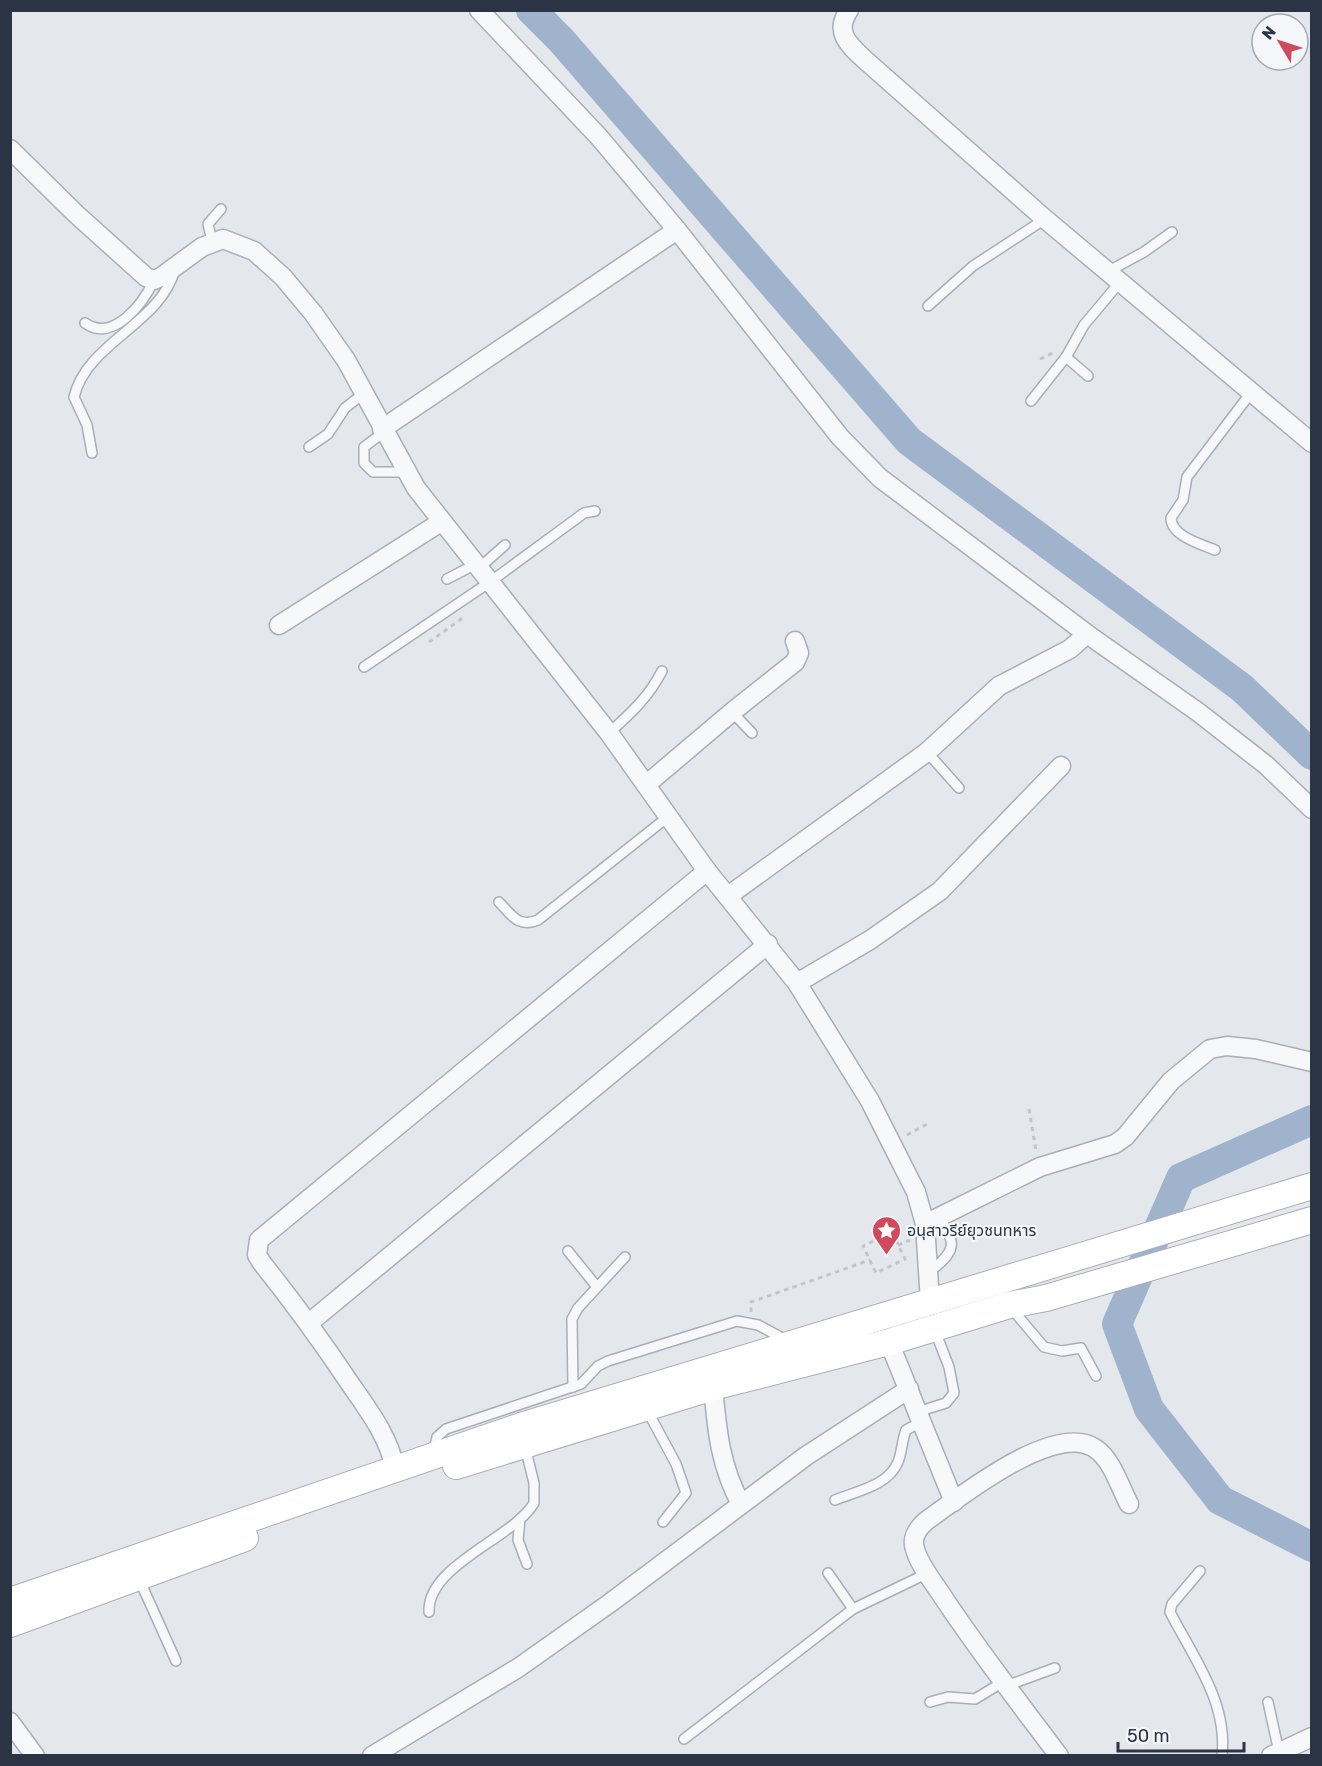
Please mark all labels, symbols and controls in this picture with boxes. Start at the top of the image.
north arrow [1250,12,1310,72]
text: N [1258,22,1280,43]
place icon: อนุสาวรีย์ยุวชนทหาร [870,1214,902,1256]
place label: อนุสาวรีย์ยุวชนทหาร [907,1221,1036,1240]
scale bar [1118,1715,1244,1753]
text: 50 m [1127,1725,1170,1747]

